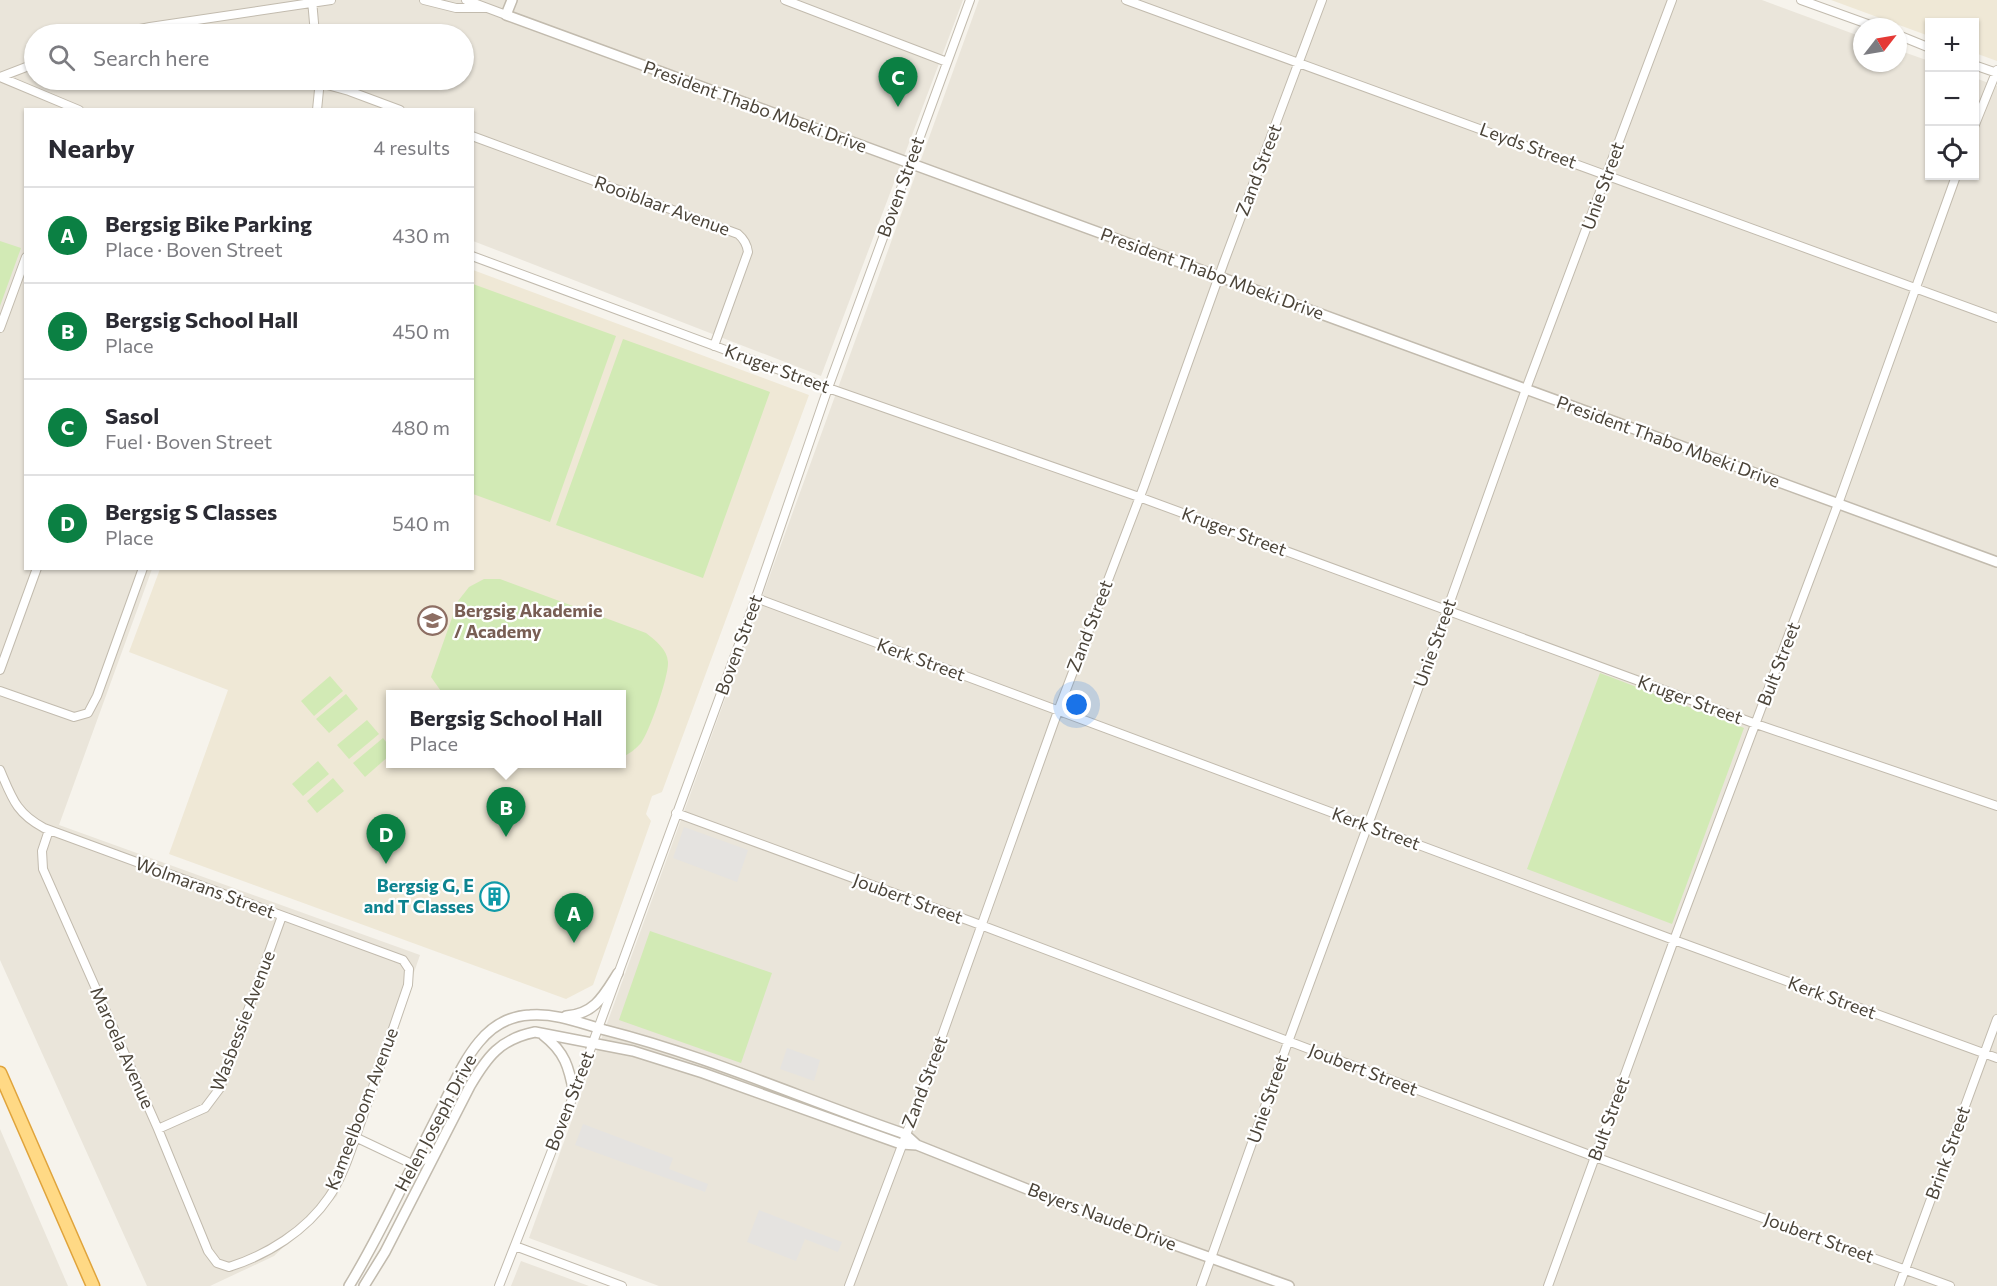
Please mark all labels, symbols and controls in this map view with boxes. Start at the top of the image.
north arrow [1853,18,1907,72]
map controls [1925,18,1979,180]
button: + [1925,18,1979,72]
search box [24,24,474,90]
icon: search [45,41,78,74]
text: Search here [93,44,209,71]
street label: President Thabo Mbeki Drive [641,55,870,157]
pin: C [878,57,918,107]
button: − [1925,72,1979,126]
street label: Leyds Street [1477,117,1580,173]
street label: Zand Street [1230,121,1286,219]
button: locate [1925,126,1979,180]
text: Nearby [48,132,135,163]
street label: Boven Street [872,134,928,240]
text: 4 results [373,135,450,159]
street label: Unie Street [1576,139,1628,233]
street label: Rooiblaar Avenue [592,170,733,240]
text: Bergsig Bike Parking [105,210,312,237]
street label: President Thabo Mbeki Drive [1098,222,1327,324]
text: A [60,223,75,247]
text: 430 m [392,223,450,247]
text: Place · Boven Street [105,237,283,261]
text: Bergsig School Hall [105,306,298,333]
text: B [61,319,74,343]
text: 450 m [392,319,450,343]
text: Place [105,333,154,357]
street label: Kruger Street [722,339,833,397]
street label: President Thabo Mbeki Drive [1554,390,1783,492]
text: Sasol [105,402,159,429]
text: C [61,415,74,439]
text: 480 m [392,415,450,439]
text: Fuel · Boven Street [105,429,272,453]
text: Bergsig S Classes [105,498,277,525]
street label: Kruger Street [1179,502,1290,560]
text: D [60,511,75,535]
text: 540 m [392,511,450,535]
text: Place [105,525,154,549]
street label: Zand Street [1061,577,1117,675]
street label: Boven Street [710,592,766,698]
street label: Unie Street [1408,596,1460,690]
place label: Bergsig Akademie / Academy [454,599,602,642]
school or university icon: Bergsig Akademie / Academy [417,605,449,637]
street label: Bult Street [1752,619,1804,709]
street label: Kerk Street [874,633,968,685]
street label: Kruger Street [1635,670,1746,728]
popup [386,690,626,768]
your location [1062,690,1091,719]
text: Bergsig School Hall [409,704,603,731]
text: Place [409,731,458,755]
pin: B [486,788,526,837]
street label: Kerk Street [1329,802,1423,854]
pin: D [366,814,406,864]
street label: Wolmarans Street [133,852,278,923]
street label: Joubert Street [851,868,966,928]
place label: Bergsig G, E and T Classes [364,874,474,917]
building icon: Bergsig G, E and T Classes [479,880,511,912]
pin: A [554,894,594,943]
street label: Wasbessie Avenue [205,947,279,1094]
street label: Kerk Street [1785,971,1879,1023]
street label: Maroela Avenue [86,983,160,1112]
street label: Kameelboom Avenue [320,1024,402,1193]
street label: Zand Street [896,1033,952,1131]
street label: Joubert Street [1306,1038,1421,1100]
street label: Boven Street [540,1048,598,1154]
street label: Helen Joseph Drive [390,1050,481,1195]
street label: Unie Street [1242,1052,1292,1146]
street label: Bult Street [1583,1074,1633,1164]
street label: Brink Street [1920,1103,1974,1202]
street label: Beyers Naude Drive [1025,1178,1180,1255]
street label: Joubert Street [1762,1207,1877,1267]

